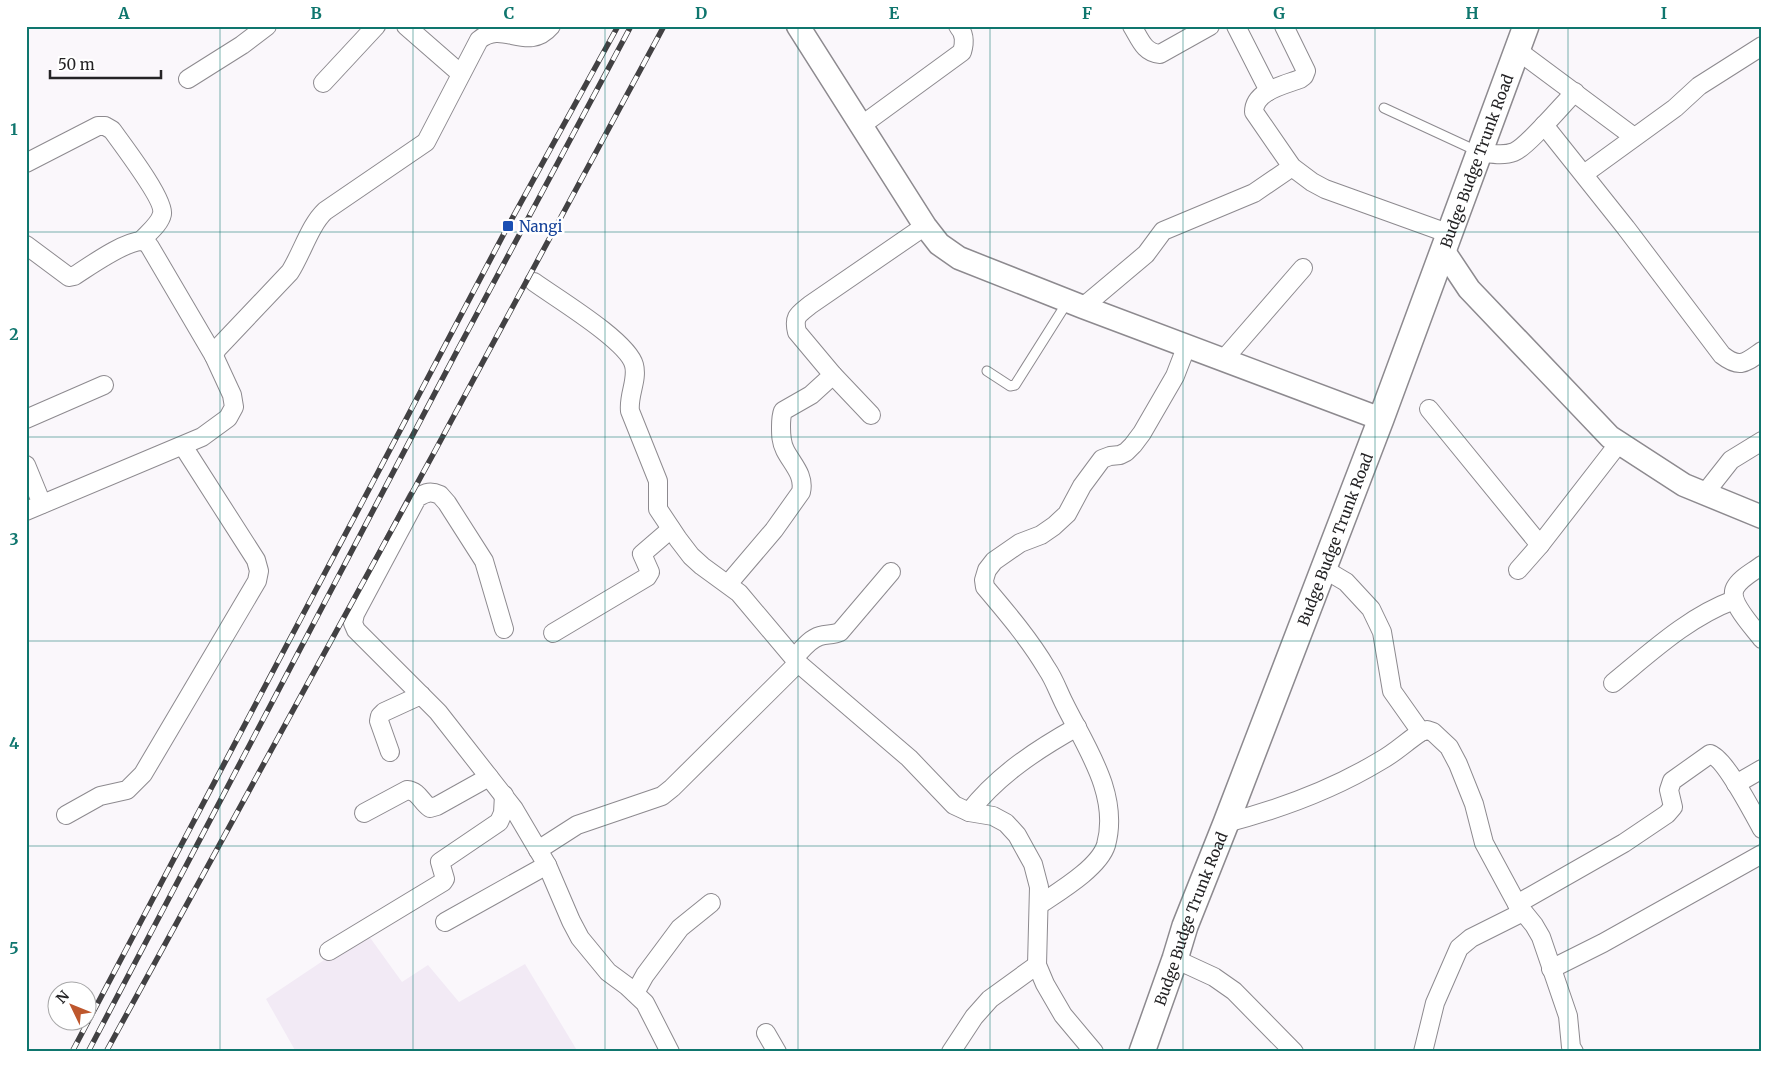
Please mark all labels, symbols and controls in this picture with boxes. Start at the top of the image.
text: A [117,3,130,23]
text: B [310,3,322,23]
text: C [504,3,514,23]
text: D [695,3,707,23]
text: E [889,3,900,23]
text: F [1082,3,1092,23]
text: G [1273,3,1285,23]
text: H [1465,3,1479,23]
text: I [1661,3,1667,23]
scale bar [50,48,161,80]
text: 50 m [58,55,95,74]
street label: Budge Budge Trunk Road [1436,71,1517,250]
text: 1 [10,119,18,139]
place label: Nangi [519,217,562,236]
marker: Nangi [501,219,515,233]
text: 2 [9,324,19,344]
street label: Budge Budge Trunk Road [1293,450,1377,628]
text: 3 [9,529,19,549]
text: 4 [9,733,19,753]
street label: Budge Budge Trunk Road [1150,829,1231,1008]
text: 5 [9,938,19,958]
north arrow [48,980,98,1030]
text: N [52,987,73,1007]

